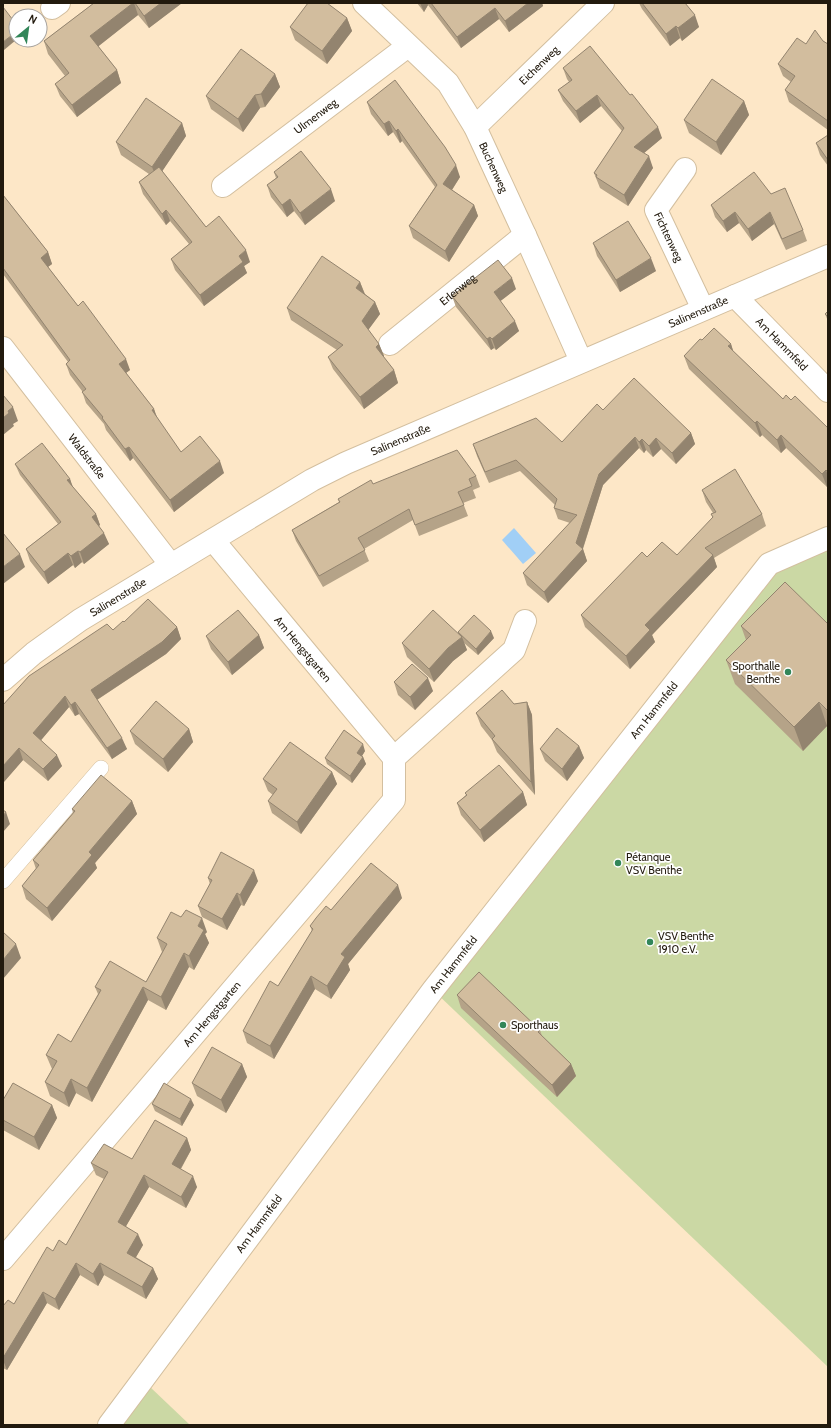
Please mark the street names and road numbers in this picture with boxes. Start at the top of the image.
street label: Eichenweg [516,42,562,88]
street label: Ulmenweg [291,95,340,137]
street label: Buchenweg [476,140,512,195]
street label: Fichtenweg [651,210,687,264]
street label: Erlenweg [437,270,479,308]
street label: Salinenstraße [666,293,730,331]
street label: Am Hammfeld [753,314,811,373]
street label: Salinenstraße [369,420,433,459]
street label: Waldstraße [65,431,109,482]
street label: Salinenstraße [87,575,149,620]
street label: Am Hengstgarten [271,613,335,685]
street label: Am Hammfeld [627,679,681,741]
street label: Am Hammfeld [426,933,480,996]
street label: Am Hengstgarten [180,978,244,1050]
street label: Am Hammfeld [233,1192,285,1256]

